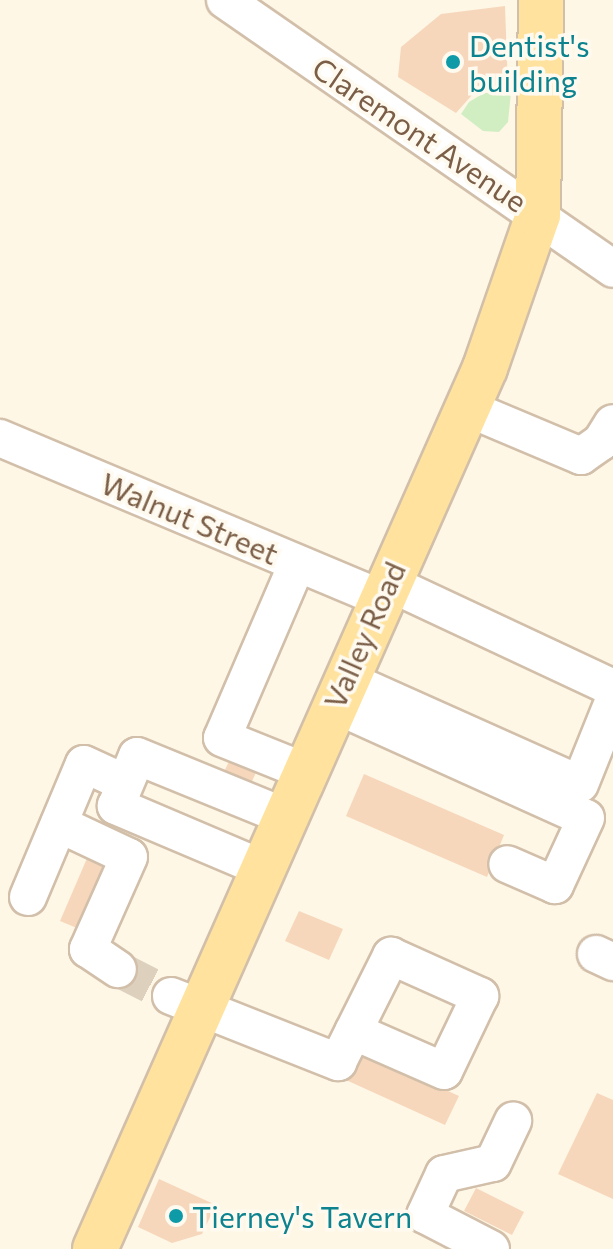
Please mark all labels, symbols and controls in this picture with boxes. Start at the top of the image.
place label: Dentist's building [469,27,590,98]
street label: Claremont Avenue [306,49,534,219]
marker: Dentist's building [444,53,462,71]
street label: Walnut Street [96,464,284,572]
street label: Valley Road [316,556,412,714]
place label: Tierney's Tavern [192,1198,412,1234]
marker: Tierney's Tavern [167,1207,185,1225]

